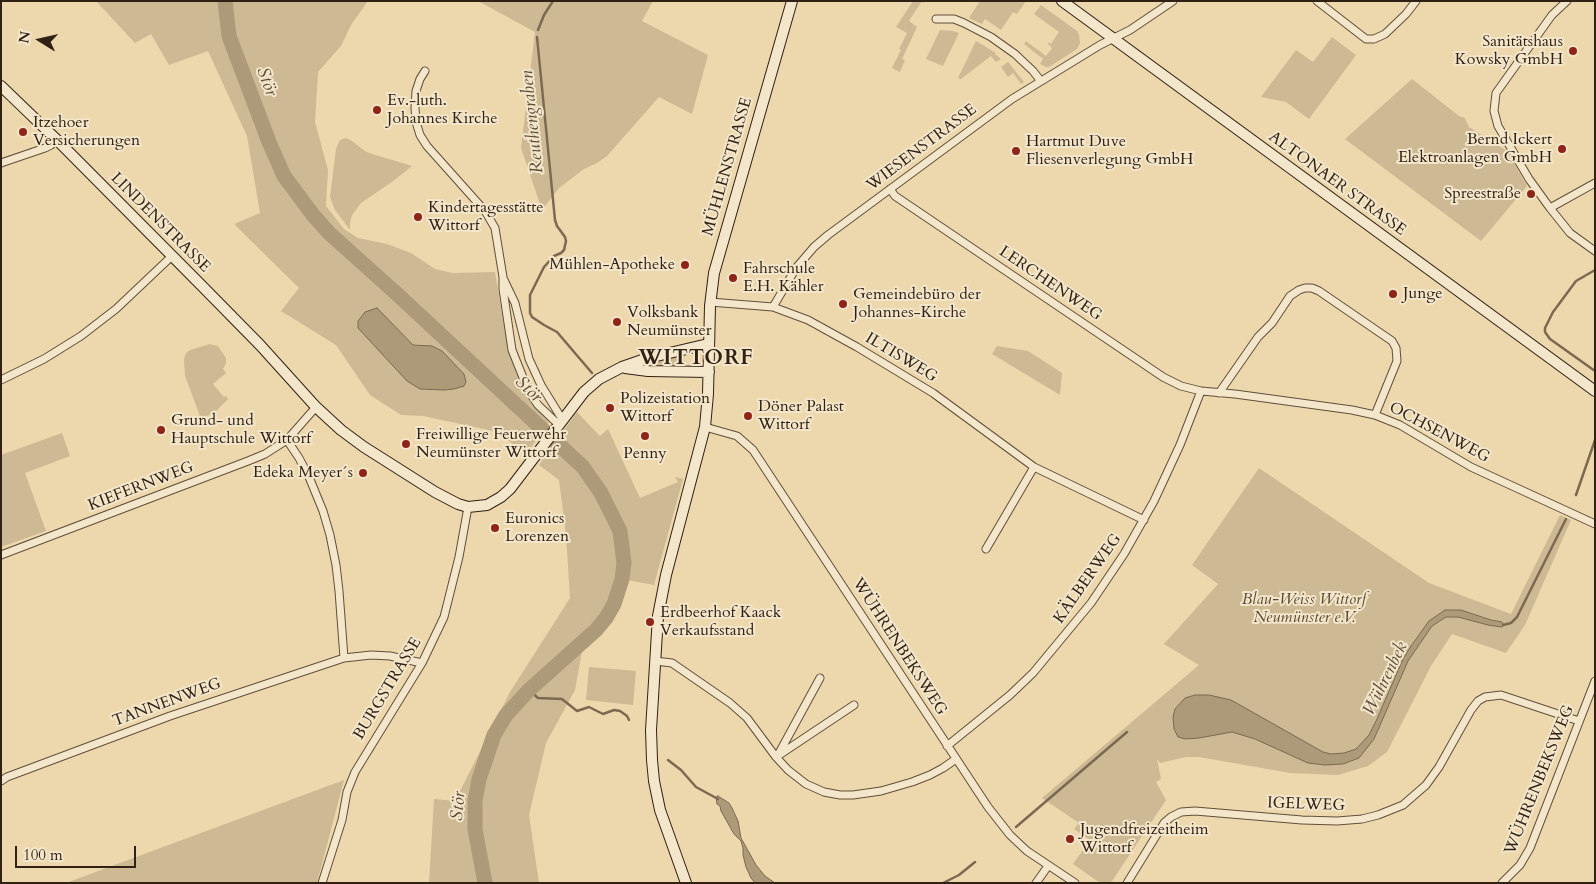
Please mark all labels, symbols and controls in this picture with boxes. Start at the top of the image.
north arrow [15,15,65,65]
text: N [14,30,35,45]
place label: Sanitätshaus Kowsky GmbH [1455,32,1563,70]
marker: Sanitätshaus Kowsky GmbH [1567,45,1579,57]
water label: Stör [251,64,281,100]
water label: Reuthengraben [517,69,549,175]
place label: Ev.-luth. Johannes Kirche [387,91,497,129]
street label: MÜHLENSTRASSE [699,96,757,238]
street label: WIESENSTRASSE [863,100,981,196]
marker: Ev.-luth. Johannes Kirche [371,104,383,116]
place label: Itzehoer Versicherungen [33,113,140,151]
marker: Itzehoer Versicherungen [17,126,29,138]
street label: ALTONAER STRASSE [1265,128,1409,240]
place label: Bernd Ickert Elektroanlagen GmbH [1398,130,1552,168]
place label: Hartmut Duve Fliesenverlegung GmbH [1026,132,1193,170]
marker: Bernd Ickert Elektroanlagen GmbH [1556,143,1568,155]
marker: Hartmut Duve Fliesenverlegung GmbH [1010,145,1022,157]
street label: LINDENSTRASSE [106,169,214,277]
place label: Spreestraße [1444,184,1521,204]
marker: Spreestraße [1525,188,1537,200]
place label: Kindertagesstätte Wittorf [428,198,544,236]
marker: Kindertagesstätte Wittorf [412,211,424,223]
street label: LERCHENWEG [995,242,1105,326]
place label: Mühlen-Apotheke [549,255,675,275]
marker: Mühlen-Apotheke [679,259,691,271]
place label: Fahrschule E.H. Kähler [743,259,824,297]
marker: Fahrschule E.H. Kähler [727,272,739,284]
place label: Junge [1403,284,1443,304]
place label: Gemeindebüro der Johannes-Kirche [853,285,981,323]
marker: Junge [1387,288,1399,300]
marker: Gemeindebüro der Johannes-Kirche [837,298,849,310]
place label: Volksbank Neumünster [627,303,712,341]
marker: Volksbank Neumünster [611,316,623,328]
street label: ILTISWEG [862,329,940,387]
district label: WITTORF [637,346,755,372]
water label: Stör [510,372,546,408]
place label: Polizeistation Wittorf [620,389,710,427]
place label: Döner Palast Wittorf [758,397,844,435]
street label: OCHSENWEG [1385,398,1493,468]
marker: Polizeistation Wittorf [604,402,616,414]
marker: Döner Palast Wittorf [742,410,754,422]
place label: Grund- und Hauptschule Wittorf [171,411,311,449]
marker: Grund- und Hauptschule Wittorf [155,424,167,436]
place label: Freiwillige Feuerwehr Neumünster Wittorf [416,425,566,463]
marker: Penny [639,430,651,442]
marker: Freiwillige Feuerwehr Neumünster Wittorf [400,438,412,450]
place label: Penny [623,444,667,464]
street label: KIEFERNWEG [86,458,196,516]
place label: Edeka Meyer´s [253,463,353,483]
marker: Edeka Meyer´s [357,467,369,479]
place label: Euronics Lorenzen [505,509,569,547]
marker: Euronics Lorenzen [489,522,501,534]
street label: KÄLBERWEG [1050,530,1126,628]
street label: WÜHRENBEKSWEG [847,575,951,719]
park label: Blau-Weiss Wittorf Neumünster e.V. [1242,590,1366,628]
place label: Erdbeerhof Kaack Verkaufsstand [660,603,781,641]
marker: Erdbeerhof Kaack Verkaufsstand [644,616,656,628]
street label: BURGSTRASSE [350,634,426,744]
water label: Wührenbek [1359,639,1413,719]
street label: TANNENWEG [110,674,224,732]
street label: WÜHRENBEKSWEG [1501,702,1579,858]
water label: Stör [447,790,471,822]
street label: IGELWEG [1267,794,1345,816]
place label: Jugendfreizeitheim Wittorf [1080,820,1209,858]
marker: Jugendfreizeitheim Wittorf [1064,833,1076,845]
scale bar [18,836,139,868]
text: 100 m [23,845,63,865]

